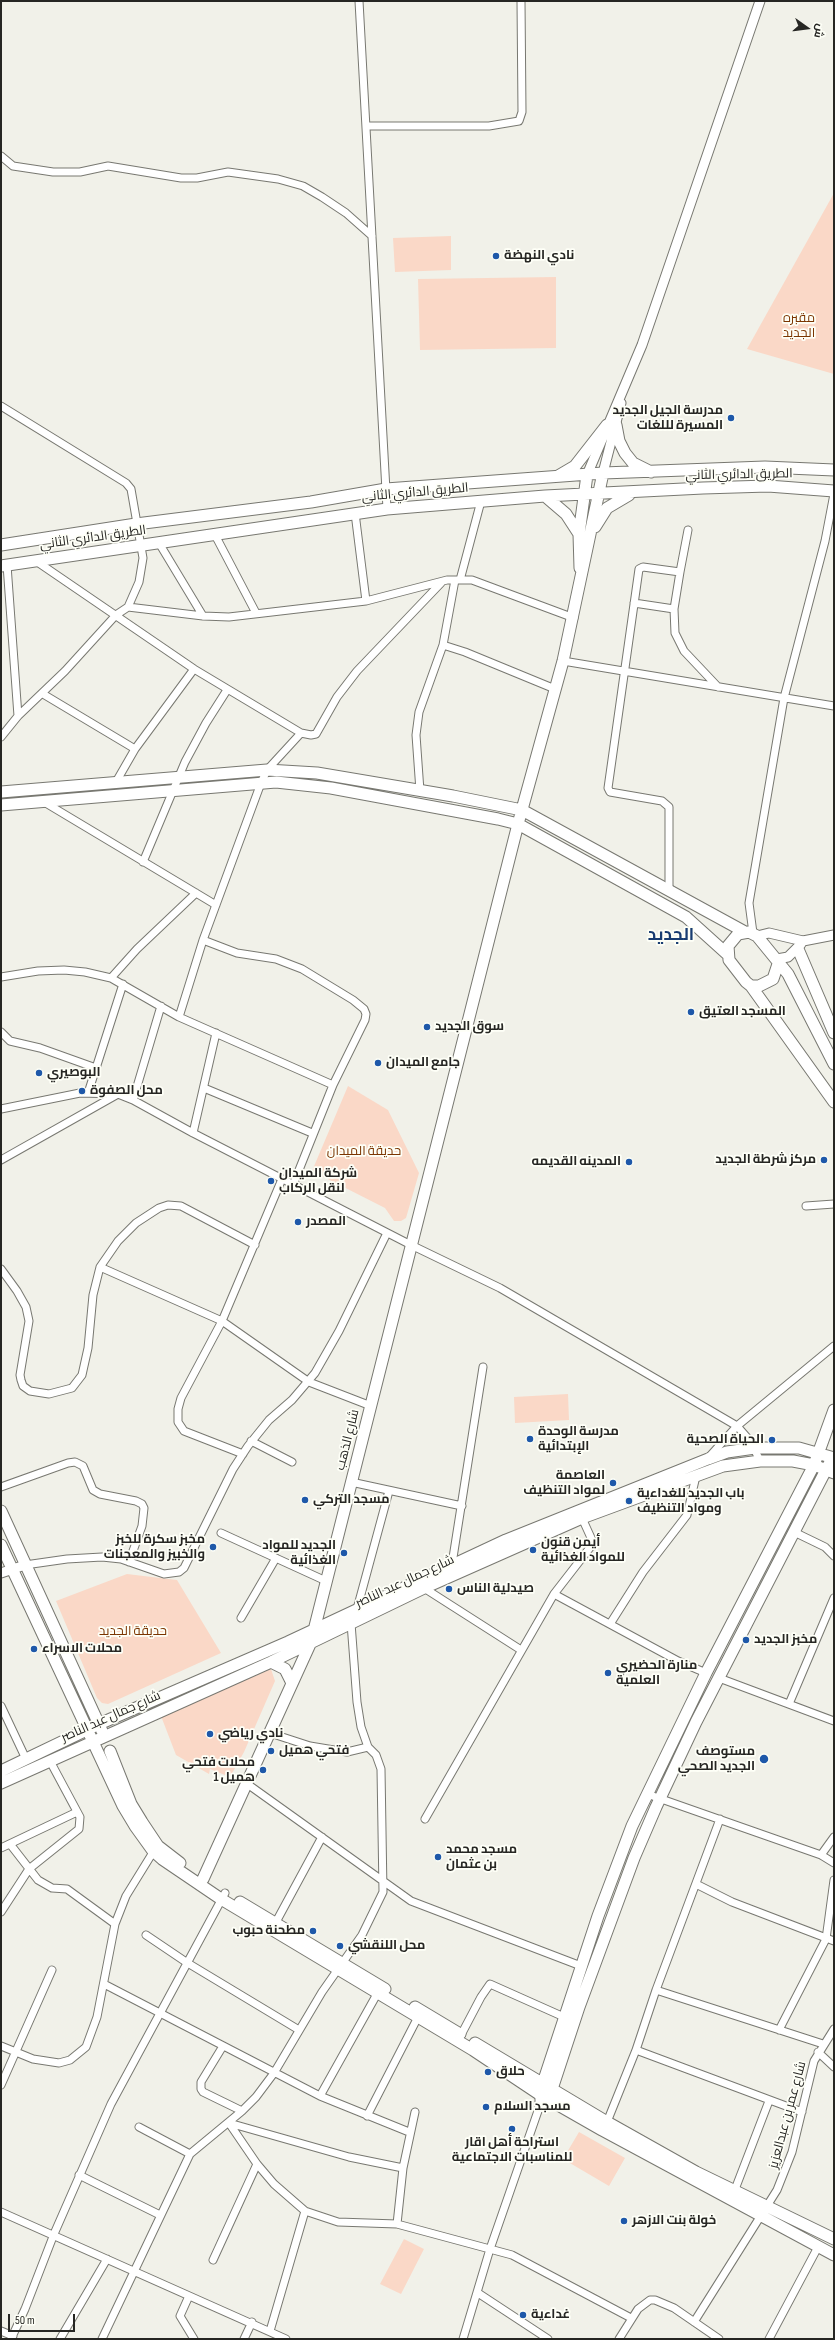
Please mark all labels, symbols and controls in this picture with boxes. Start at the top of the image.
north arrow [787,8,827,48]
text: ش [811,23,827,39]
place label: نادي النهضة [504,248,574,264]
marker: نادي النهضة [491,251,501,261]
park label: مقبره الجديد [783,311,815,342]
place label: مدرسة الجيل الجديد المسيرة لللغات [612,403,723,434]
marker: مدرسة الجيل الجديد المسيرة لللغات [726,413,736,423]
street label: الطريق الدائري الثاني [685,466,793,484]
street label: الطريق الدائري الثاني [361,481,469,505]
street label: الطريق الدائري الثاني [39,523,147,553]
district label: الجديد [648,926,694,946]
place label: المسجد العتيق [699,1004,786,1020]
marker: المسجد العتيق [686,1007,696,1017]
place label: سوق الجديد [435,1019,504,1035]
marker: سوق الجديد [422,1022,432,1032]
place label: جامع الميدان [386,1055,460,1071]
marker: جامع الميدان [373,1058,383,1068]
place label: البوصيري [47,1065,100,1081]
marker: البوصيري [34,1068,44,1078]
place label: محل الصفوة [90,1083,163,1099]
marker: محل الصفوة [77,1086,87,1096]
park label: حديقة الميدان [327,1144,401,1160]
place label: مركز شرطة الجديد [715,1152,816,1168]
place label: المدينه القديمه [531,1154,621,1170]
marker: مركز شرطة الجديد [819,1155,829,1165]
marker: المدينه القديمه [624,1157,634,1167]
place label: شركة الميدان لنقل الركاب [279,1166,357,1197]
marker: شركة الميدان لنقل الركاب [266,1176,276,1186]
place label: المصدر [306,1214,346,1230]
marker: المصدر [293,1217,303,1227]
street label: شارع الذهب [333,1408,363,1472]
place label: مدرسة الوحدة الإبتدائية [538,1424,619,1455]
place label: الحياة الصحية [686,1432,764,1448]
marker: مدرسة الوحدة الإبتدائية [525,1434,535,1444]
marker: الحياة الصحية [767,1435,777,1445]
place label: العاصمة لمواد التنظيف [523,1468,605,1499]
marker: العاصمة لمواد التنظيف [608,1478,618,1488]
place label: باب الجديد للغداءية ومواد التنظيف [637,1486,745,1517]
place label: مسجد التركي [313,1492,390,1508]
marker: مسجد التركي [300,1495,310,1505]
marker: باب الجديد للغداءية ومواد التنظيف [624,1496,634,1506]
place label: مخبز سكرة للخبز والخبيز والمعجنات [104,1532,205,1563]
place label: أيمن قنون للمواد الغذائية [541,1535,625,1566]
place label: الجديد للمواد الغذائية [262,1538,336,1569]
marker: مخبز سكرة للخبز والخبيز والمعجنات [208,1542,218,1552]
marker: أيمن قنون للمواد الغذائية [528,1545,538,1555]
marker: الجديد للمواد الغذائية [339,1548,349,1558]
street label: شارع جمال عبد الناصر [353,1552,457,1612]
place label: صيدلية الناس [457,1581,534,1597]
marker: صيدلية الناس [444,1584,454,1594]
park label: حديقة الجديد [99,1624,167,1640]
place label: مخبز الجديد [754,1632,817,1648]
marker: مخبز الجديد [741,1635,751,1645]
place label: محلات الاسراء [42,1641,122,1657]
marker: محلات الاسراء [29,1644,39,1654]
place label: منارة الحضيري العلمية [616,1658,697,1689]
marker: منارة الحضيري العلمية [603,1668,613,1678]
street label: شارع جمال عبد الناصر [59,1688,163,1746]
place label: نادي رياضي [218,1726,283,1742]
marker: نادي رياضي [205,1729,215,1739]
place label: فتحي هميل [279,1743,349,1759]
place label: مستوصف الجديد الصحي [678,1744,755,1775]
marker: فتحي هميل [266,1746,276,1756]
marker: مستوصف الجديد الصحي [758,1753,770,1765]
place label: محلات فتحي هميل 1 [182,1755,255,1786]
marker: محلات فتحي هميل 1 [258,1765,268,1775]
place label: مسجد محمد بن عثمان [446,1842,517,1873]
marker: مسجد محمد بن عثمان [433,1852,443,1862]
place label: مطحنة حبوب [232,1923,305,1939]
marker: مطحنة حبوب [308,1926,318,1936]
place label: محل اللنقشي [348,1938,425,1954]
marker: محل اللنقشي [335,1941,345,1951]
street label: شارع عمر بن عبدالعزيز [766,2060,810,2170]
place label: حلاق [496,2064,525,2080]
marker: حلاق [483,2067,493,2077]
place label: مسجد السلام [494,2099,571,2115]
marker: مسجد السلام [481,2102,491,2112]
marker: استراحة أهل اقار للمناسبات الاجتماعية [507,2124,517,2134]
place label: استراحة أهل اقار للمناسبات الاجتماعية [452,2135,572,2166]
place label: خولة بنت الازهر [632,2213,716,2229]
marker: خولة بنت الازهر [619,2216,629,2226]
scale bar [10,2306,77,2332]
place label: غداءية [531,2307,570,2323]
marker: غداءية [518,2310,528,2320]
text: 50 m [15,2313,35,2328]

